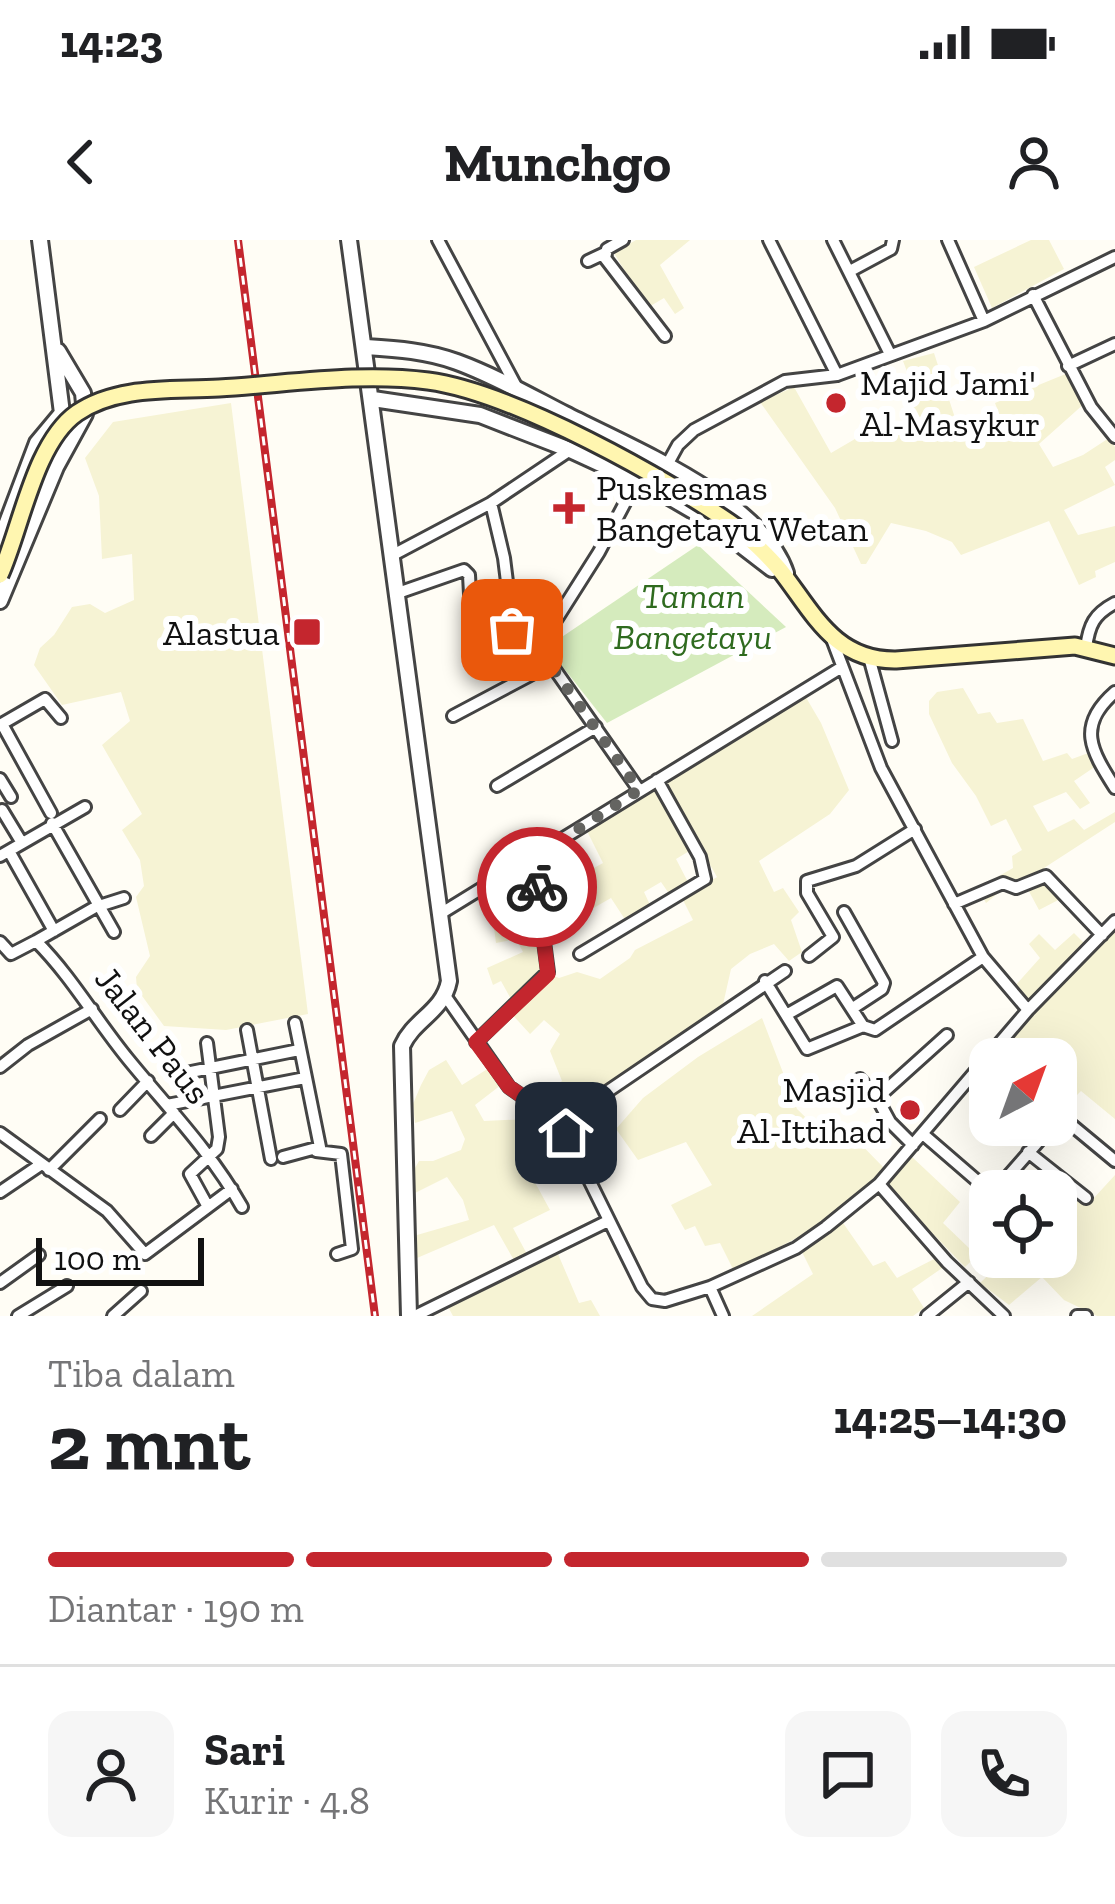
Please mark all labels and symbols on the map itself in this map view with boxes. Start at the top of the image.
place label: Majid Jami' Al-Masykur [860,361,1040,445]
marker: Majid Jami' Al-Masykur [823,390,849,416]
place label: Puskesmas Bangetayu Wetan [596,466,869,550]
marker: Puskesmas Bangetayu Wetan [553,492,585,524]
park label: Taman Bangetayu [614,574,772,658]
pin [461,579,563,681]
place label: Alastua [163,611,280,654]
marker: Alastua [291,616,323,648]
courier [477,827,597,947]
street label: Jalan Paus [86,958,220,1112]
north arrow [969,1038,1077,1146]
place label: Masjid Al-Ittihad [737,1068,886,1152]
pin [515,1082,617,1184]
marker: Masjid Al-Ittihad [897,1097,923,1123]
scale bar [36,1232,204,1285]

